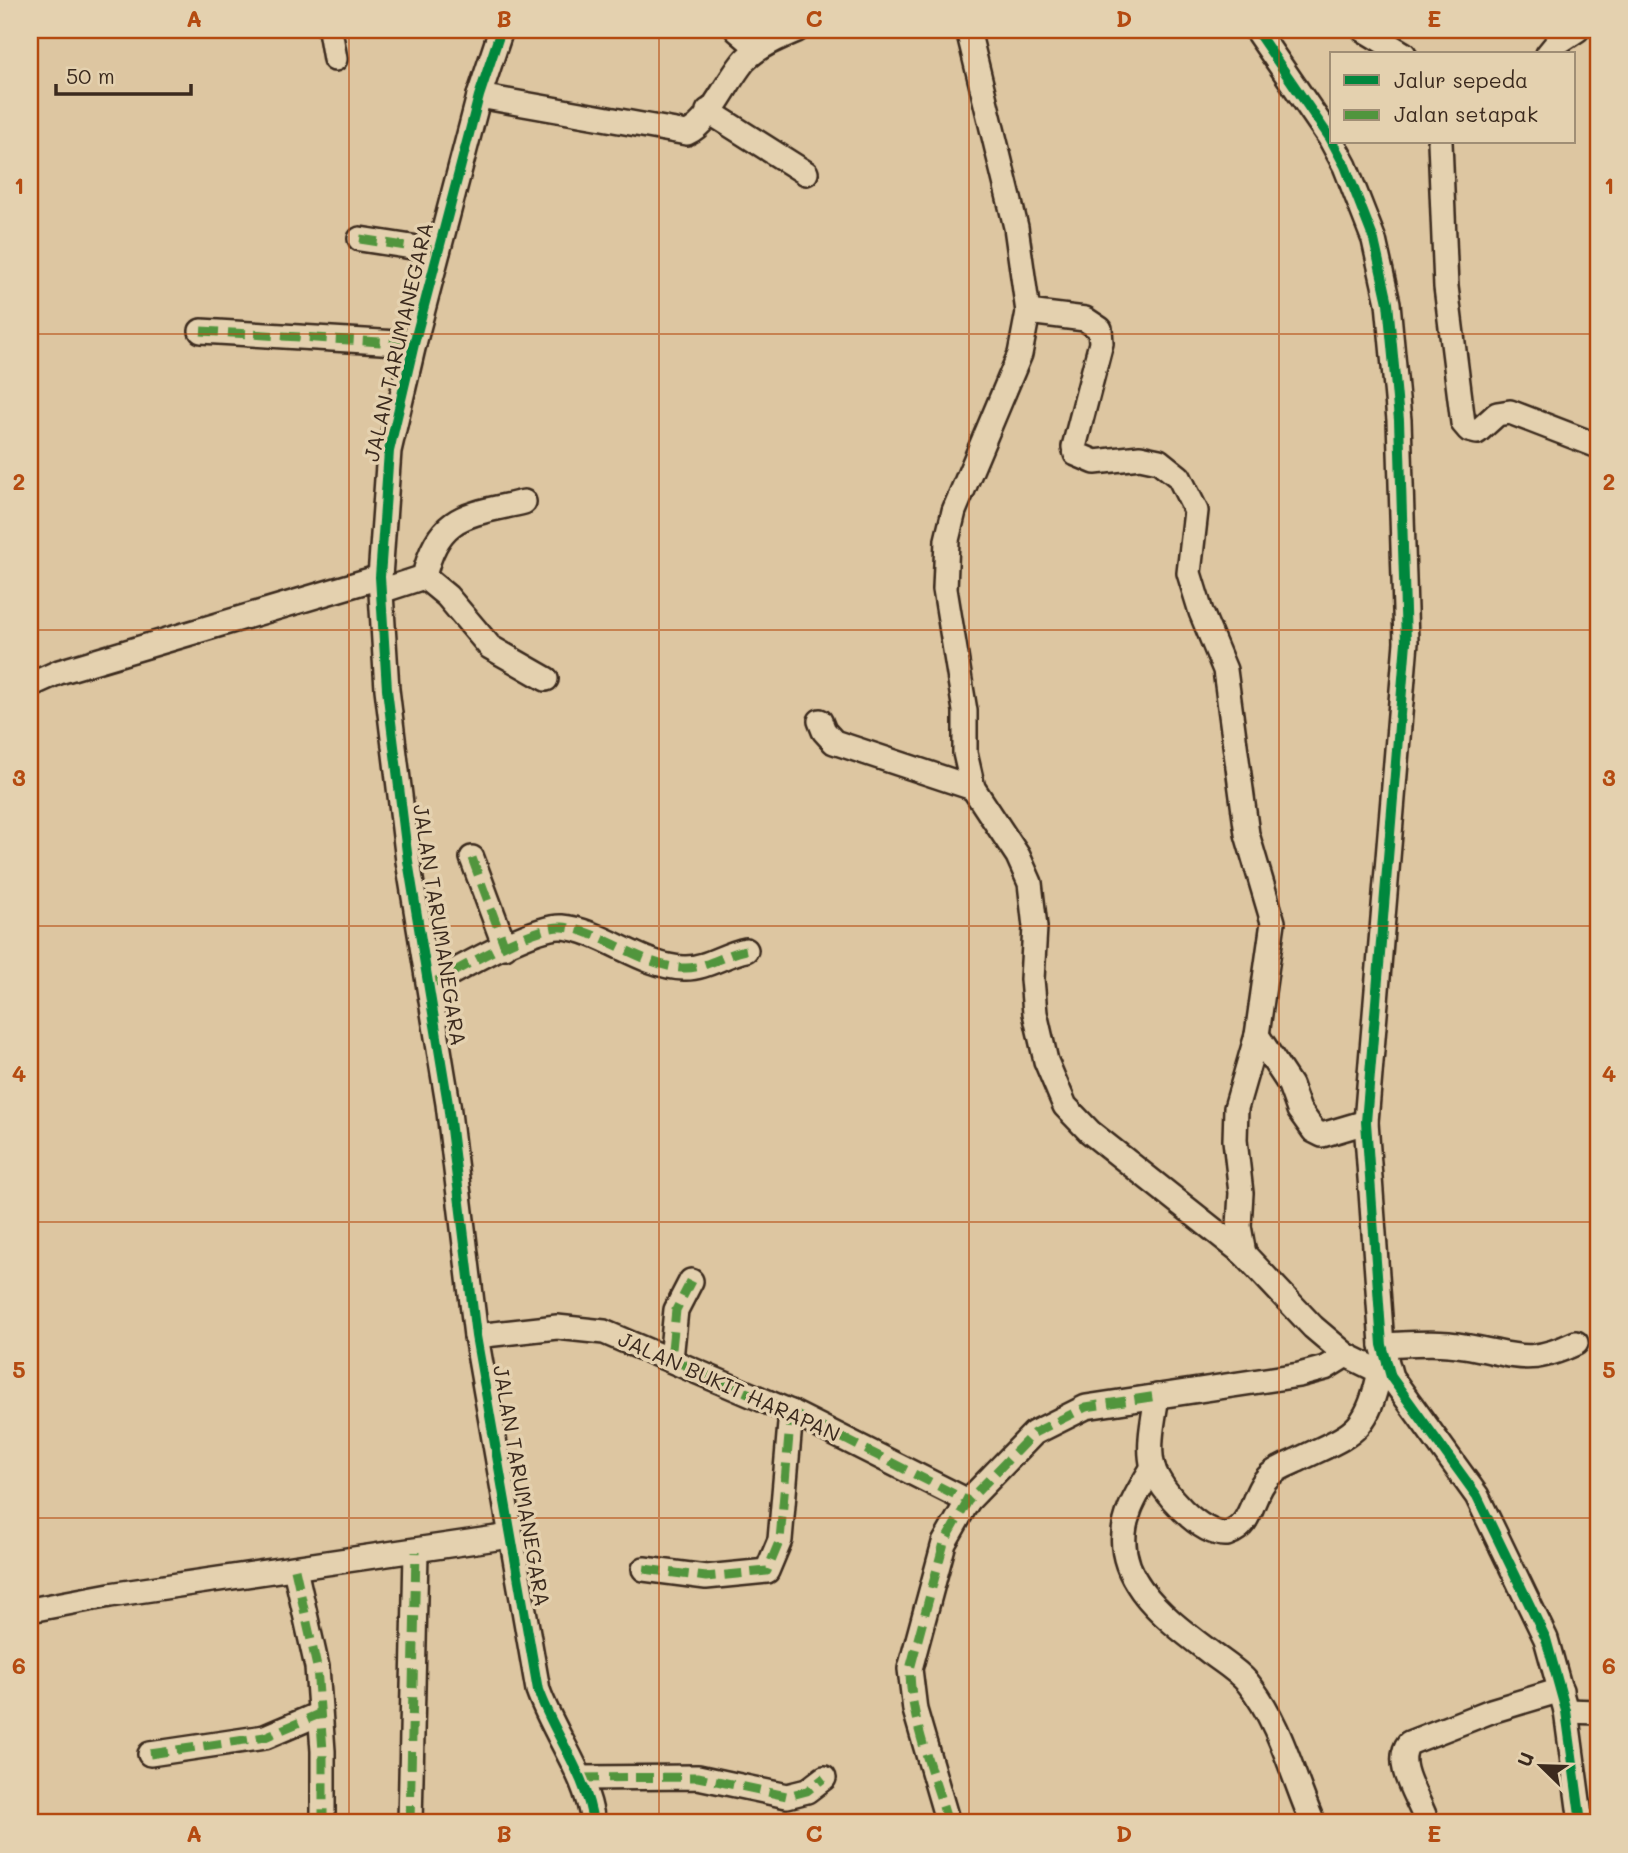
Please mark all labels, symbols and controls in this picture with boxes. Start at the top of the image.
text: A [186,3,202,33]
text: B [496,3,512,33]
text: C [805,3,823,33]
text: D [1116,3,1132,33]
text: E [1427,3,1441,33]
scale bar [56,52,191,96]
legend [1330,52,1576,144]
text: 50 m [66,62,115,89]
text: Jalur sepeda [1394,66,1528,93]
text: Jalan setapak [1394,100,1538,127]
text: 1 [14,170,24,200]
text: 1 [1604,170,1614,200]
street label: JALAN TARUMANEGARA [357,220,438,464]
text: 2 [13,466,25,496]
text: 2 [1603,466,1615,496]
text: 3 [12,762,26,792]
text: 3 [1602,762,1616,792]
street label: JALAN TARUMANEGARA [408,802,473,1048]
text: 4 [12,1058,26,1088]
text: 4 [1602,1058,1616,1088]
street label: JALAN BUKIT HARAPAN [615,1324,845,1447]
text: 5 [12,1354,26,1384]
text: 5 [1602,1354,1616,1384]
street label: JALAN TARUMANEGARA [488,1363,557,1608]
text: 6 [12,1650,26,1680]
text: 6 [1602,1650,1616,1680]
north arrow [1506,1730,1576,1800]
text: U [1511,1748,1539,1770]
text: A [186,1818,202,1848]
text: B [496,1818,512,1848]
text: C [805,1818,823,1848]
text: D [1116,1818,1132,1848]
text: E [1427,1818,1441,1848]

